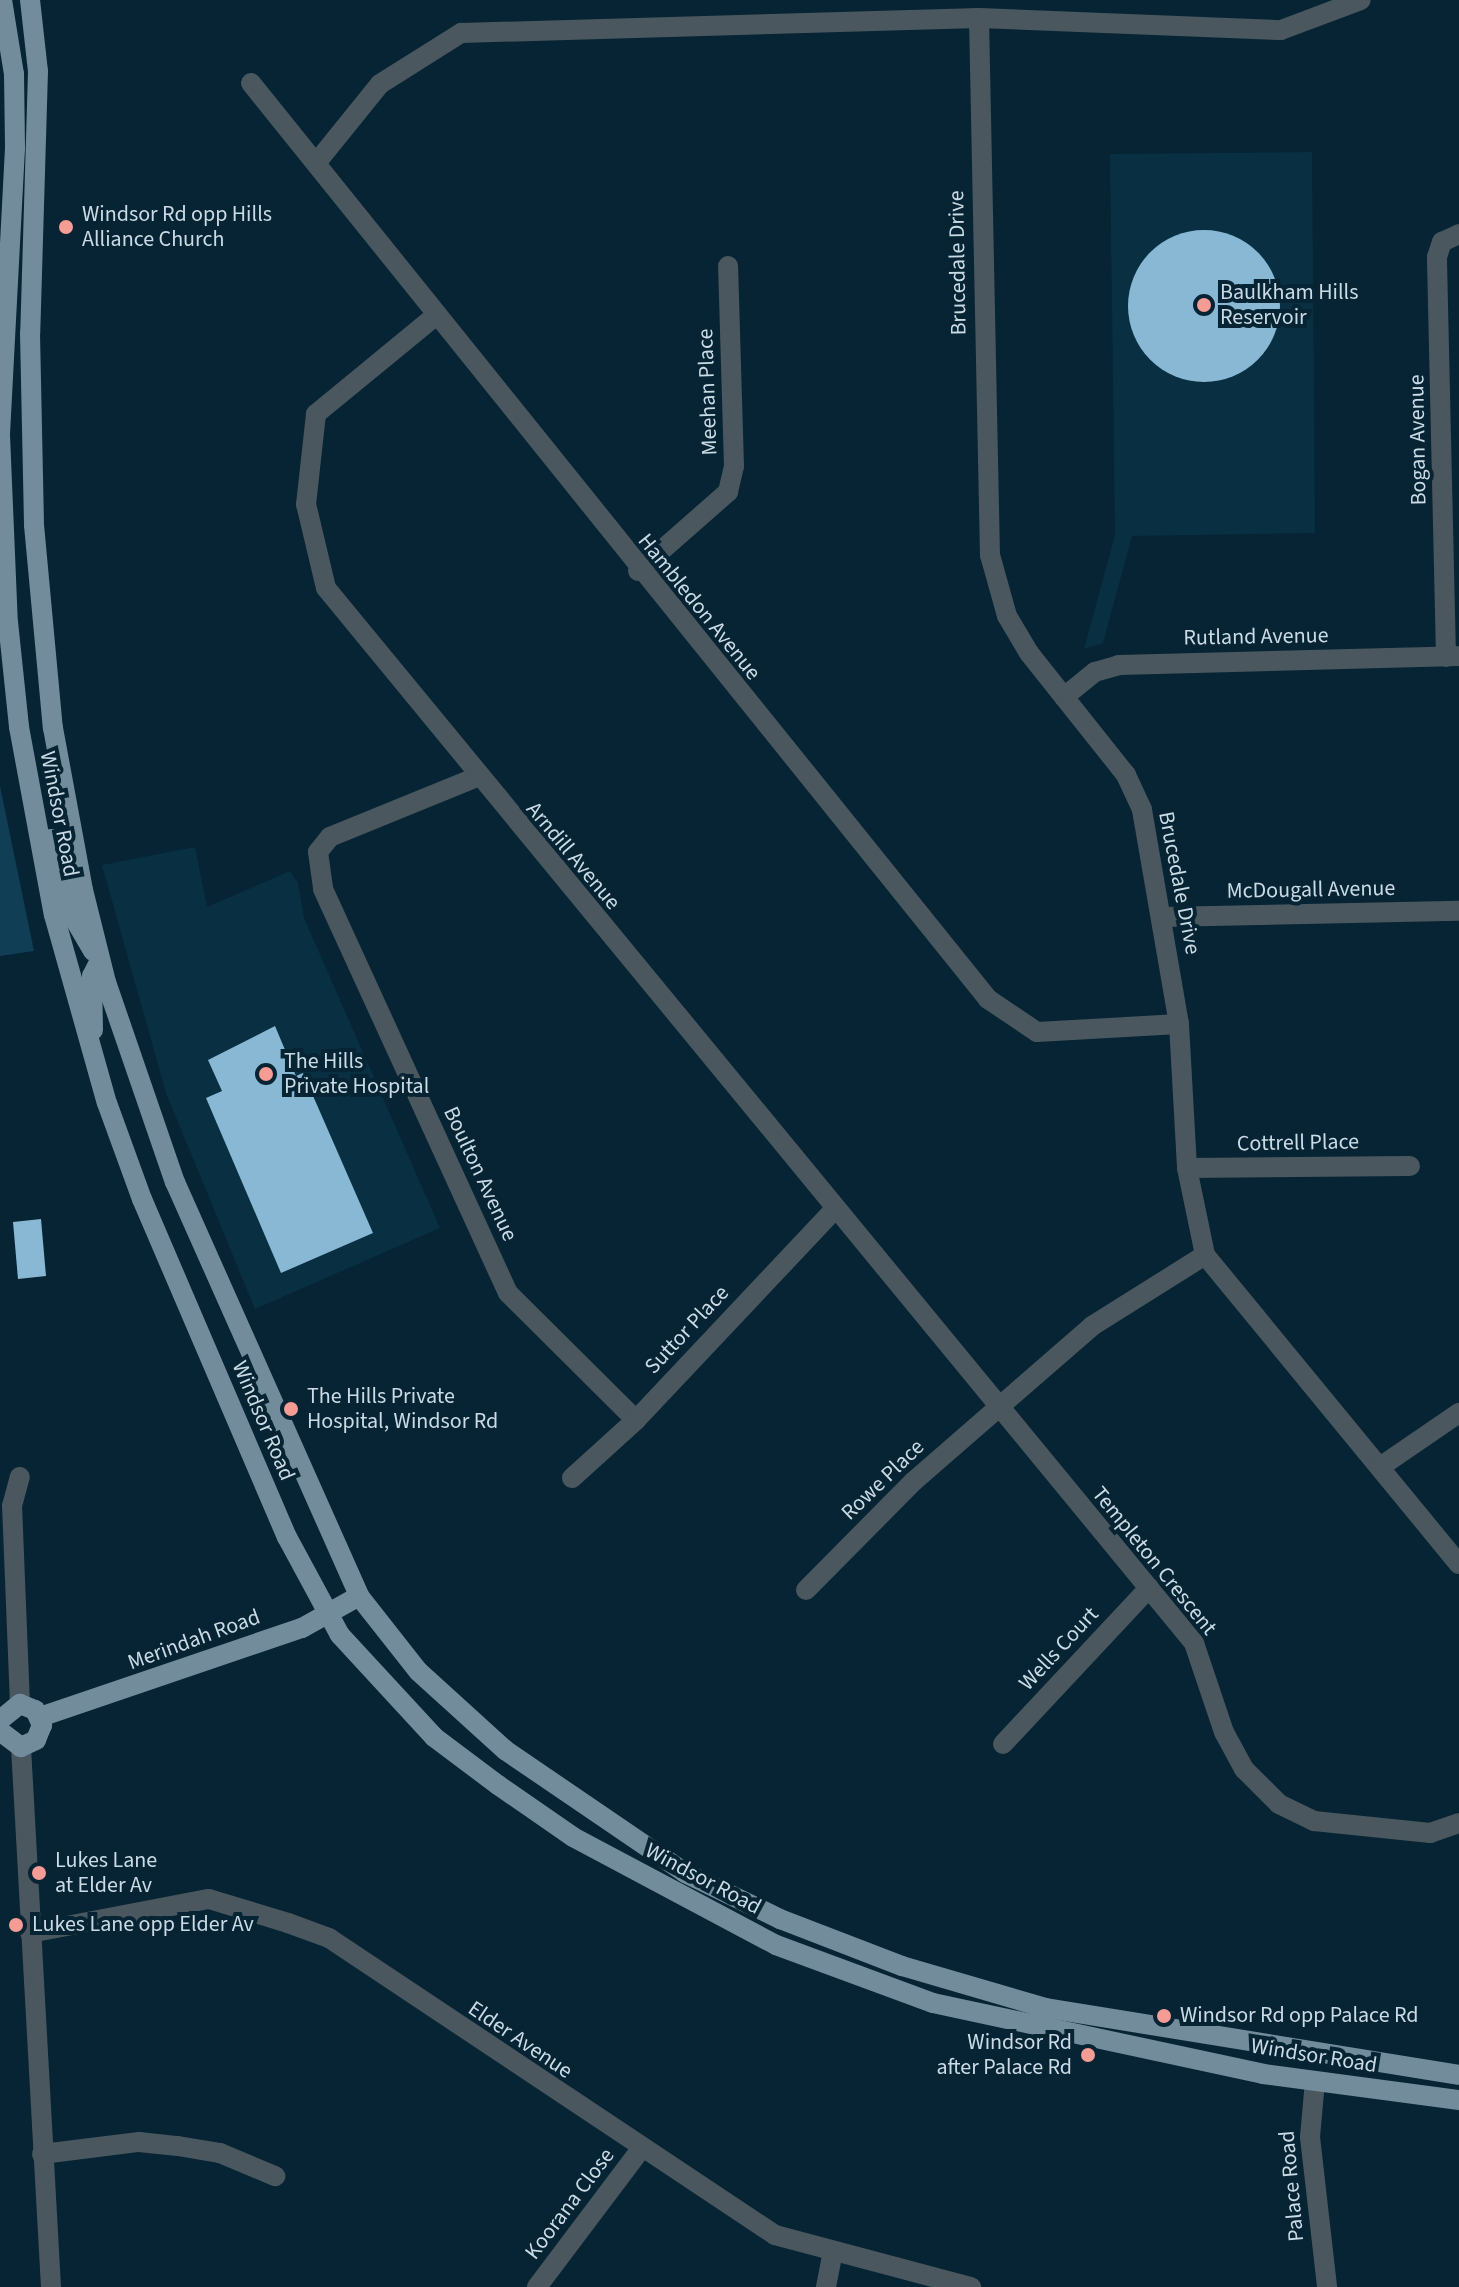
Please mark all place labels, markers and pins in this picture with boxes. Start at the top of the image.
place label: Windsor Rd opp Hills Alliance Church [82,201,272,252]
marker: Windsor Rd opp Hills Alliance Church [57,218,75,236]
place label: Baulkham Hills Reservoir [1220,279,1358,330]
marker: Baulkham Hills Reservoir [1195,296,1213,314]
place label: The Hills Private Hospital [284,1048,429,1100]
marker: The Hills Private Hospital [255,1063,277,1085]
place label: The Hills Private Hospital, Windsor Rd [307,1383,498,1434]
marker: The Hills Private Hospital, Windsor Rd [282,1400,300,1418]
place label: Lukes Lane at Elder Av [55,1847,157,1898]
marker: Lukes Lane at Elder Av [30,1864,48,1882]
place label: Lukes Lane opp Elder Av [32,1912,254,1938]
marker: Lukes Lane opp Elder Av [7,1916,25,1934]
place label: Windsor Rd opp Palace Rd [1180,2003,1418,2029]
marker: Windsor Rd opp Palace Rd [1155,2007,1173,2025]
place label: Windsor Rd after Palace Rd [937,2029,1072,2080]
marker: Windsor Rd after Palace Rd [1079,2046,1097,2064]

